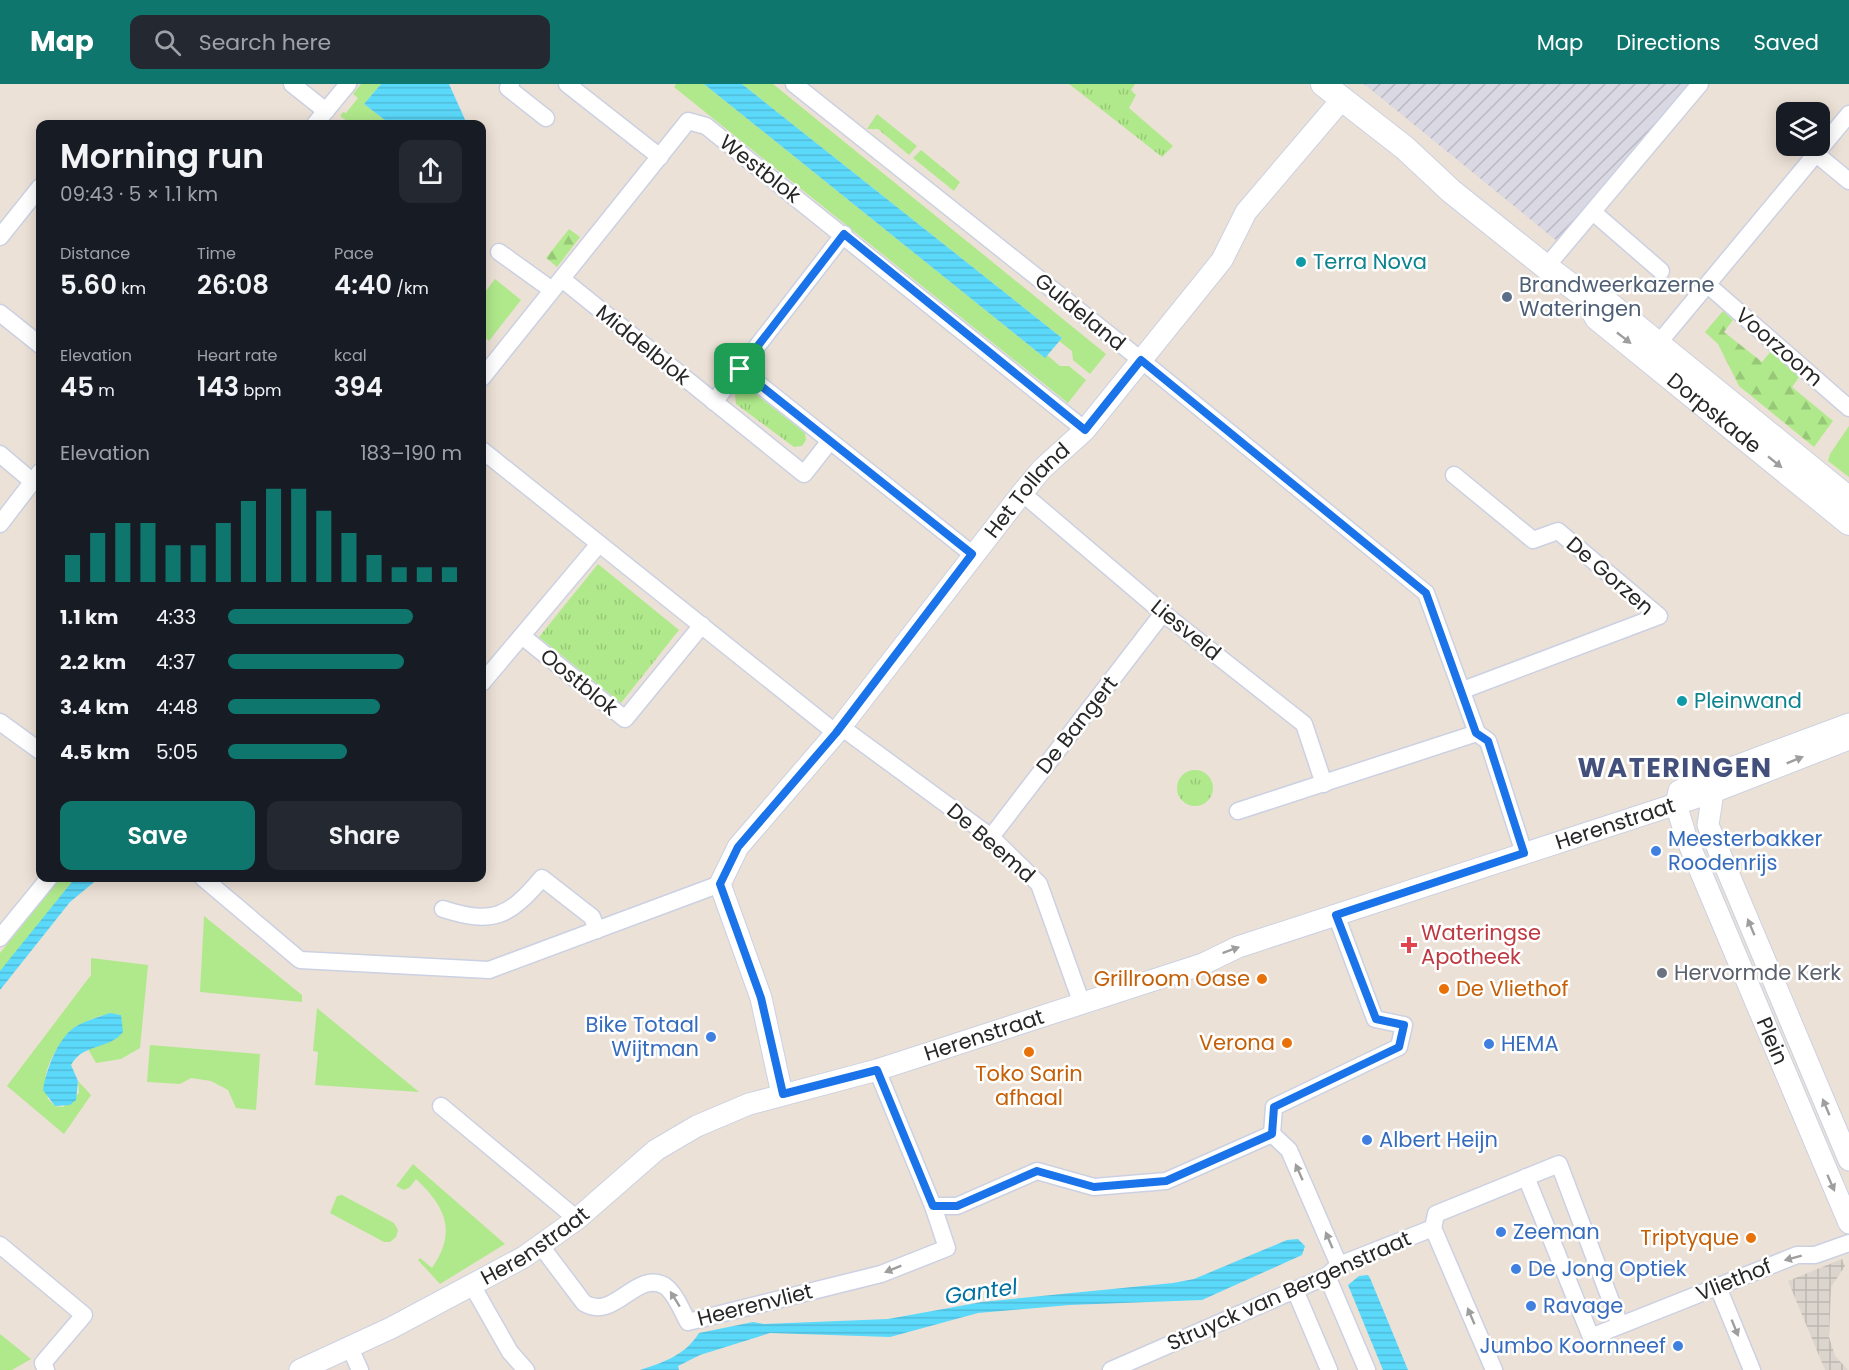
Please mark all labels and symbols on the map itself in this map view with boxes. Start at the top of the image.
street label: Westblok [714,128,807,210]
place label: Terra Nova [1313,247,1427,276]
marker: Terra Nova [1294,255,1308,269]
street label: Guldeland [1029,266,1132,357]
place label: Brandweerkazerne Wateringen [1519,270,1715,323]
marker: Brandweerkazerne Wateringen [1500,290,1514,304]
street label: Middelblok [590,298,697,392]
street label: Voorzoom [1729,301,1829,393]
one-way arrow [1616,332,1632,345]
pin [714,343,765,394]
street label: Dorpskade [1661,366,1768,460]
street label: Het Tolland [977,436,1076,544]
one-way arrow [1767,455,1783,468]
street label: De Gorzen [1560,530,1660,622]
street label: Liesveld [1145,592,1227,667]
street label: Oostblok [534,641,624,722]
street label: De Bangert [1029,670,1124,780]
place label: Pleinwand [1694,686,1802,715]
marker: Pleinwand [1675,694,1689,708]
district label: WATERINGEN [1577,749,1773,786]
one-way arrow [1786,755,1804,764]
street label: Herenstraat [1551,790,1679,857]
street label: De Beemd [941,796,1042,889]
place label: Meesterbakker Roodenrijs [1668,824,1823,877]
marker: Meesterbakker Roodenrijs [1649,844,1663,858]
one-way arrow [1746,917,1756,935]
place label: Wateringse Apotheek [1421,918,1541,971]
marker: Wateringse Apotheek [1402,938,1416,952]
one-way arrow [1222,944,1240,954]
place label: Hervormde Kerk [1674,958,1841,987]
place label: Grillroom Oase [1094,964,1250,993]
marker: Hervormde Kerk [1655,966,1669,980]
marker: Grillroom Oase [1255,972,1269,986]
place label: De Vliethof [1456,974,1569,1003]
marker: De Vliethof [1437,982,1451,996]
street label: Herenstraat [920,1002,1047,1068]
place label: Bike Totaal Wijtman [586,1010,699,1063]
street label: Plein [1750,1012,1795,1069]
place label: Verona [1199,1028,1275,1057]
place label: HEMA [1501,1029,1559,1058]
marker: Bike Totaal Wijtman [704,1030,718,1044]
marker: Verona [1280,1036,1294,1050]
marker: HEMA [1482,1037,1496,1051]
marker: Toko Sarin afhaal [1022,1045,1036,1059]
place label: Toko Sarin afhaal [975,1059,1083,1112]
one-way arrow [1821,1097,1831,1115]
place label: Albert Heijn [1379,1125,1498,1154]
marker: Albert Heijn [1360,1133,1374,1147]
one-way arrow [1294,1162,1304,1180]
one-way arrow [1827,1174,1837,1192]
street label: Herenstraat [475,1200,595,1292]
place label: Zeeman [1513,1217,1600,1246]
place label: Triptyque [1640,1223,1739,1252]
street label: Struyck van Bergenstraat [1162,1224,1415,1358]
marker: Zeeman [1494,1225,1508,1239]
one-way arrow [1324,1231,1333,1248]
marker: Triptyque [1744,1231,1758,1245]
street label: Vliethof [1692,1251,1776,1308]
place label: De Jong Optiek [1528,1254,1687,1283]
one-way arrow [1784,1254,1802,1263]
marker: De Jong Optiek [1509,1262,1523,1276]
one-way arrow [884,1265,902,1274]
water label: Gantel [943,1271,1020,1312]
street label: Heerenvliet [694,1276,815,1333]
place label: Ravage [1543,1291,1623,1320]
one-way arrow [669,1292,681,1308]
marker: Ravage [1524,1299,1538,1313]
one-way arrow [1466,1307,1476,1325]
one-way arrow [1730,1320,1740,1338]
place label: Jumbo Koornneef [1479,1331,1666,1360]
marker: Jumbo Koornneef [1671,1339,1685,1353]

